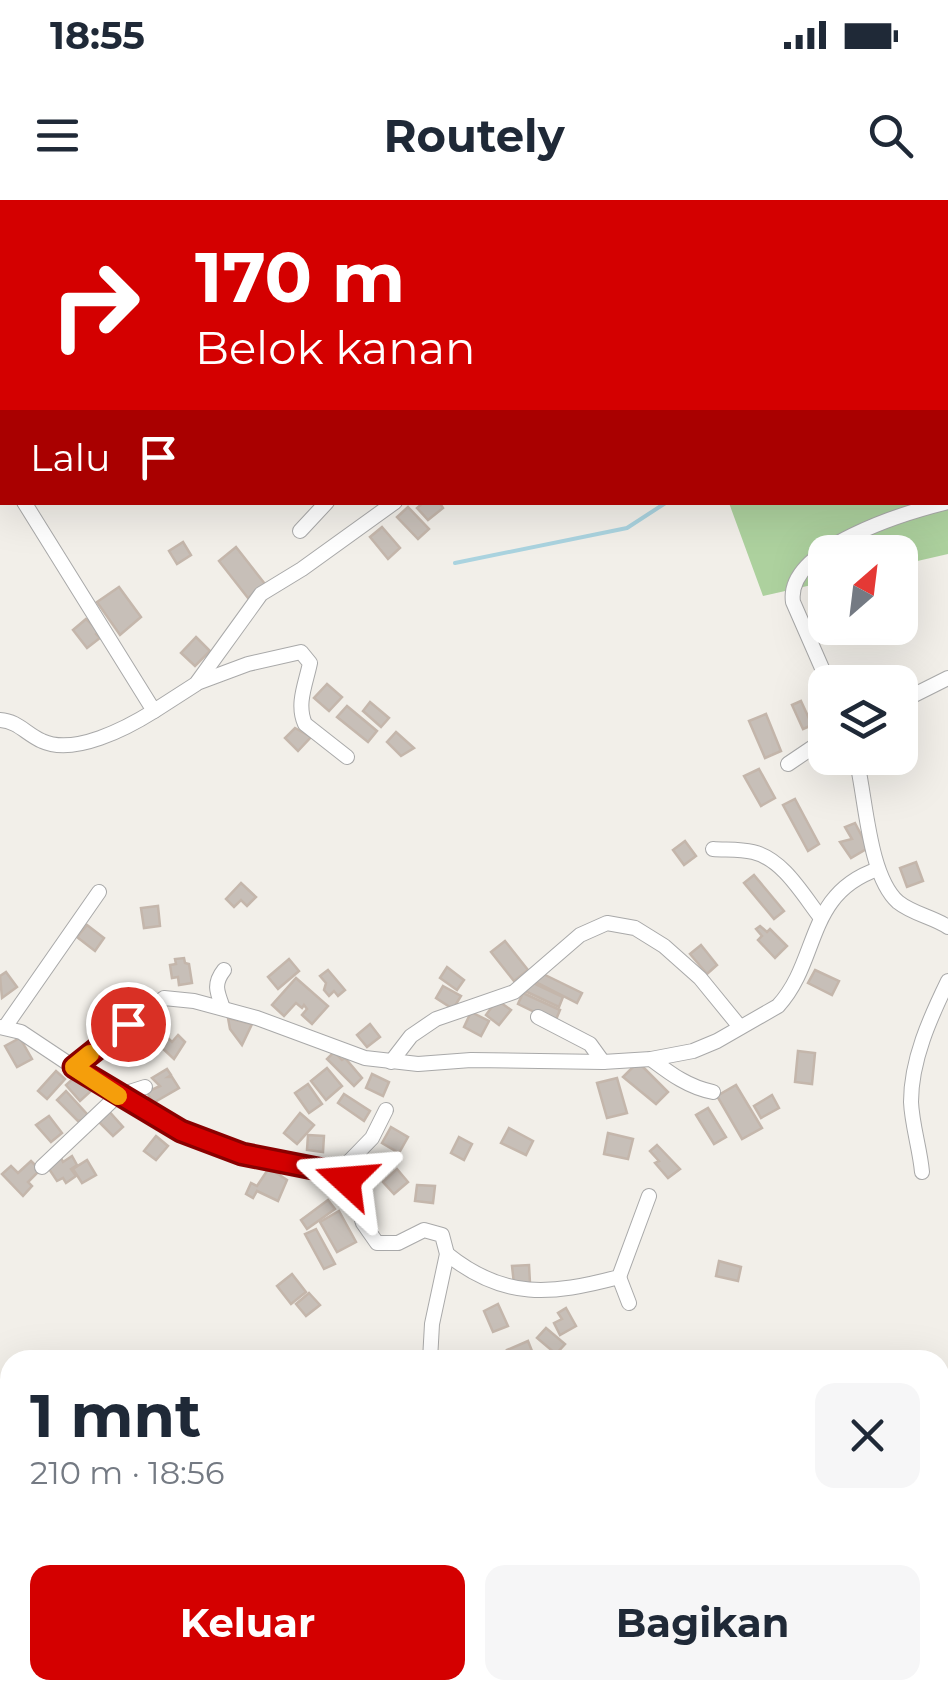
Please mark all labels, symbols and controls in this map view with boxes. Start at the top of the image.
text: 18:55 [50,12,145,59]
icon: menu [30,108,85,163]
text: Routely [383,108,565,163]
icon: search [863,108,918,163]
text: 170 m [195,234,405,320]
icon: right [30,240,160,370]
text: Belok kanan [195,320,476,375]
icon: arrive [131,430,186,485]
text: Lalu [30,434,111,481]
north arrow [808,535,918,645]
map controls [808,535,918,775]
button: layers [808,665,918,775]
pin [86,982,171,1067]
icon: arrive [101,997,156,1052]
position arrow [294,1128,398,1232]
text: 1 mnt [30,1379,201,1452]
button: close [815,1383,920,1488]
text: 210 m · 18:56 [30,1453,224,1492]
button: Keluar [30,1565,465,1680]
button: Bagikan [485,1565,920,1680]

